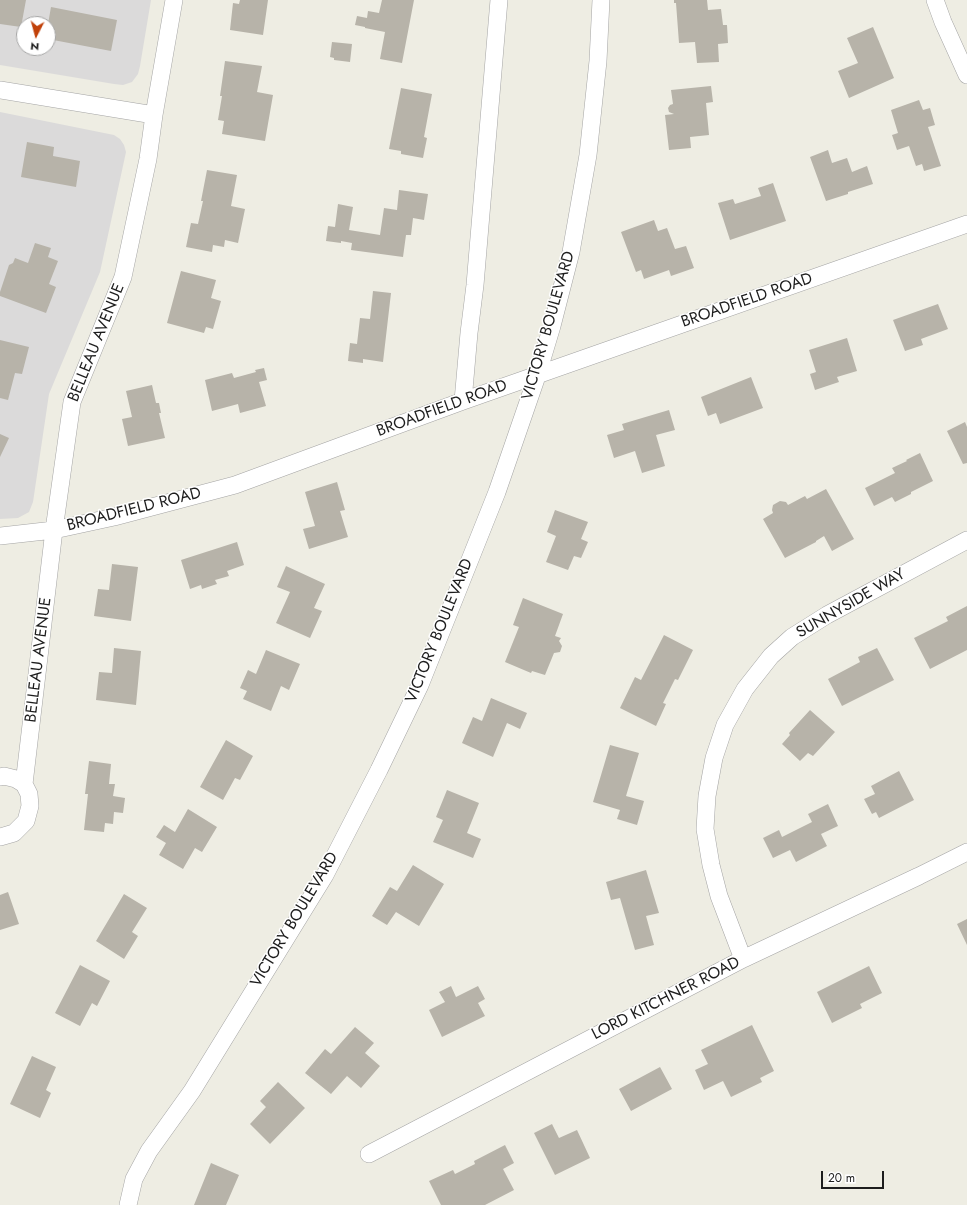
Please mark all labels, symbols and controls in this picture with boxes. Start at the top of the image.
north arrow [16,16,56,56]
text: N [30,39,40,55]
street label: VICTORY BOULEVARD [519,249,579,403]
street label: BROADFIELD ROAD [679,270,815,332]
street label: BELLEAU AVENUE [65,281,129,405]
street label: BROADFIELD ROAD [374,376,510,442]
street label: BROADFIELD ROAD [65,484,203,536]
street label: VICTORY BOULEVARD [402,556,478,706]
street label: SUNNYSIDE WAY [793,565,909,643]
street label: BELLEAU AVENUE [22,596,56,724]
street label: VICTORY BOULEVARD [247,849,343,991]
street label: LORD KITCHNER ROAD [589,953,743,1045]
scale bar [823,1163,886,1189]
text: 20 m [828,1169,855,1187]

